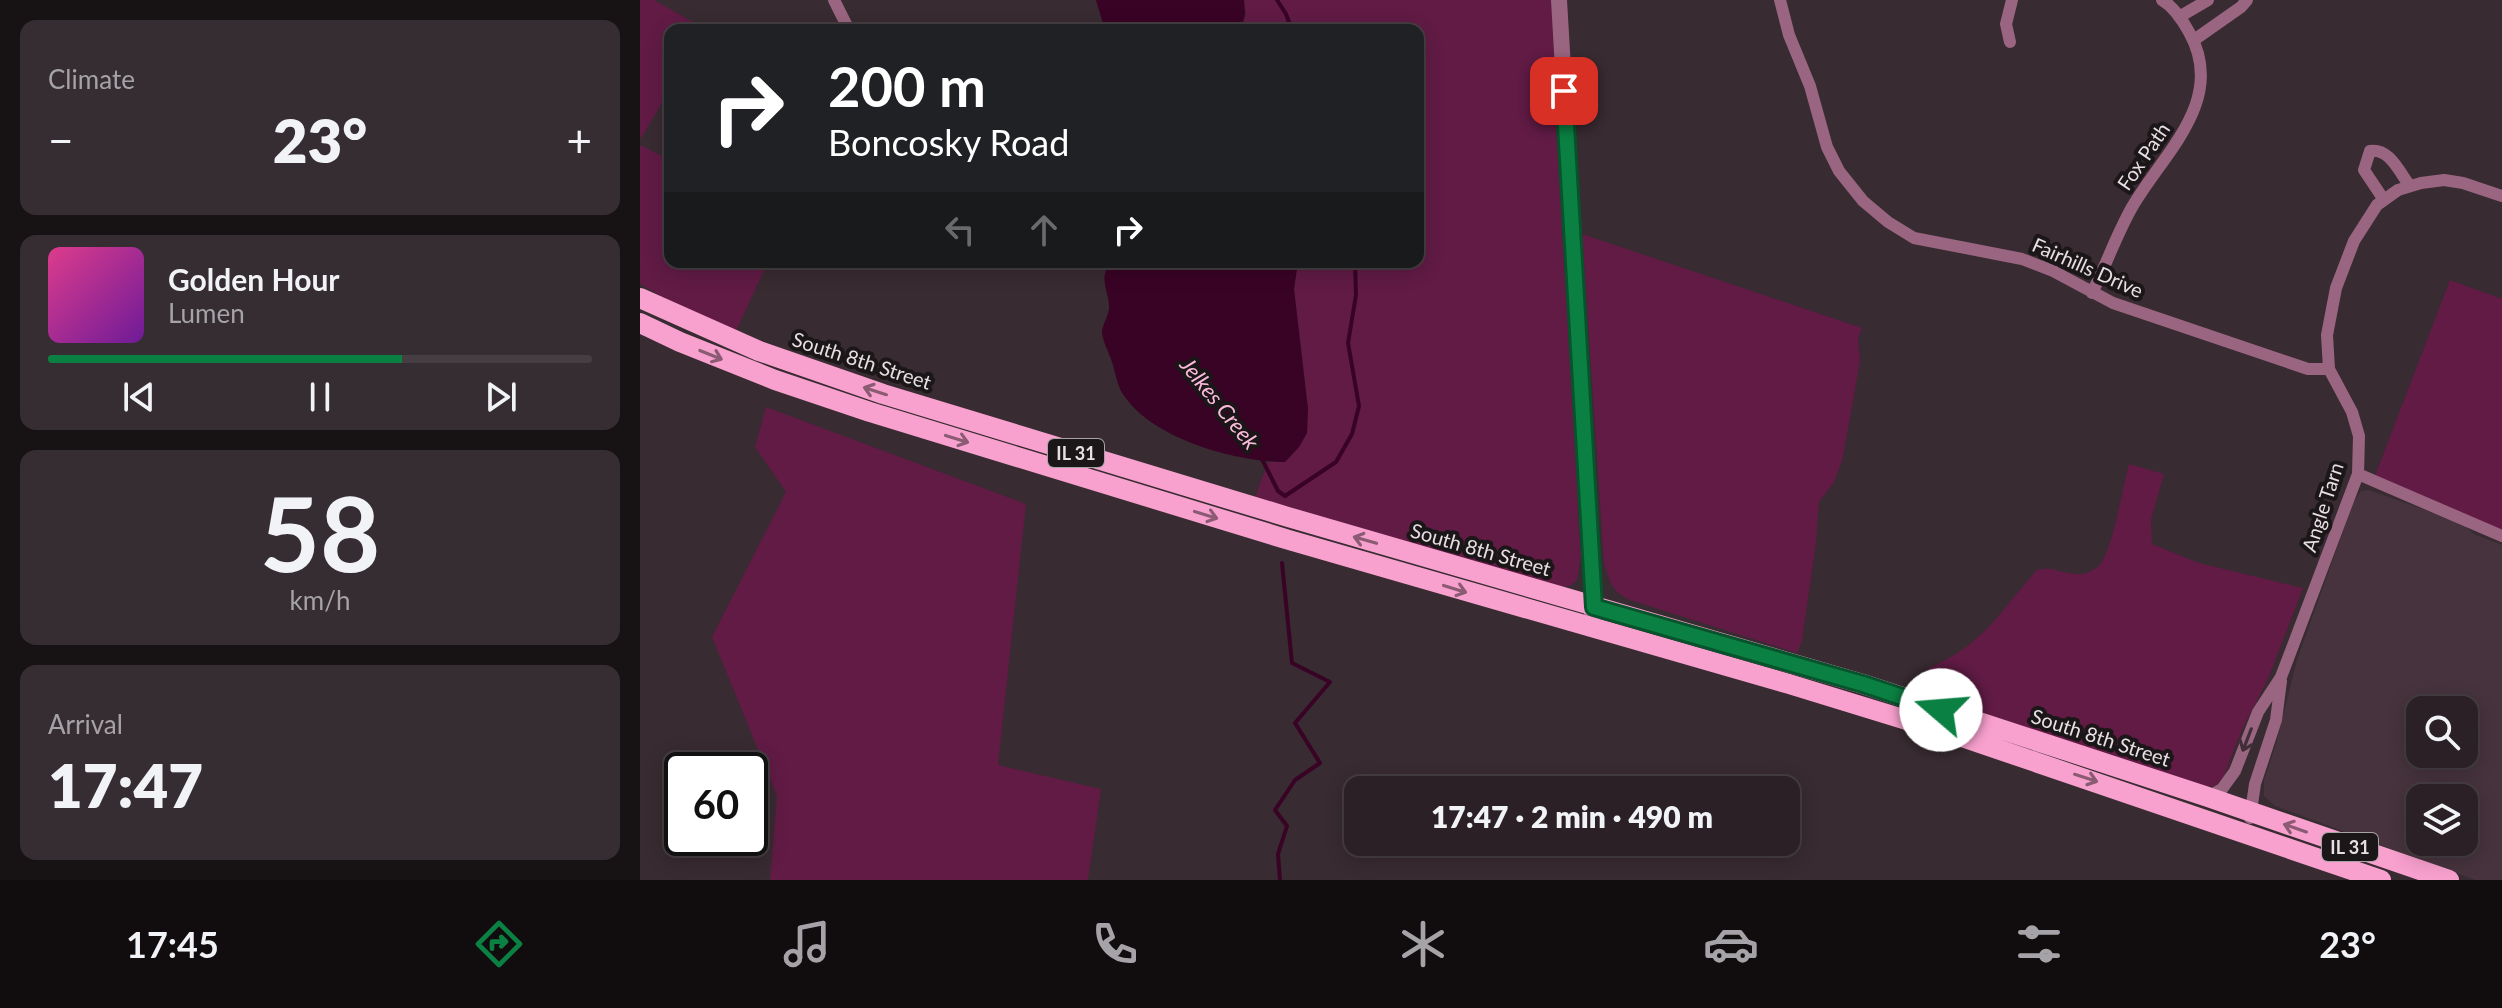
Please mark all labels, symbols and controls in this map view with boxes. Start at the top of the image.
text: 200 m [828,52,986,119]
icon: right [696,56,800,160]
pin [1530,57,1598,125]
text: Climate [48,63,135,95]
icon: arrive [1542,69,1586,113]
text: 23° [273,104,367,176]
text: − [48,114,74,166]
text: + [566,114,592,166]
street label: Fox Path [2112,118,2174,194]
text: Boncosky Road [828,120,1069,164]
icon: left [938,208,982,252]
icon: ahead [1022,208,1066,252]
icon: right [1106,208,1150,252]
street label: Fairhills Drive [2029,232,2147,302]
text: Golden Hour [168,261,340,297]
text: Lumen [168,297,245,329]
street label: South 8th Street [790,326,934,394]
one-way arrow [698,348,723,363]
water label: Jelkes Creek [1174,351,1266,455]
icon: previous [117,375,161,419]
icon: pause [298,375,342,419]
icon: next [479,375,523,419]
one-way arrow [863,383,888,397]
one-way arrow [943,432,969,447]
road number: IL 31 [1048,439,1104,467]
street label: Angle Tarn [2296,459,2348,555]
text: 58 [260,469,380,594]
one-way arrow [1192,508,1218,523]
street label: South 8th Street [1408,518,1554,580]
one-way arrow [1352,532,1378,547]
one-way arrow [1441,582,1467,597]
text: km/h [290,584,350,616]
position arrow [1899,668,1983,752]
map controls [2406,696,2478,856]
button: search [2406,696,2478,768]
street label: South 8th Street [2029,703,2173,771]
text: Arrival [48,708,123,740]
one-way arrow [2239,727,2253,752]
text: 17:47 [48,749,203,821]
speed limit sign: 60 [664,752,768,856]
one-way arrow [2073,772,2098,787]
button: layers [2406,784,2478,856]
text: 17:47 · 2 min · 490 m [1431,798,1713,834]
one-way arrow [2283,819,2308,834]
road number: IL 31 [2322,833,2378,861]
icon: directions [471,916,527,972]
icon: music [779,916,835,972]
icon: phone [1087,916,1143,972]
icon: climate [1395,916,1451,972]
icon: car [1703,916,1759,972]
icon: filters [2011,916,2067,972]
text: 17:45 [126,922,219,966]
text: 23° [2319,922,2376,966]

